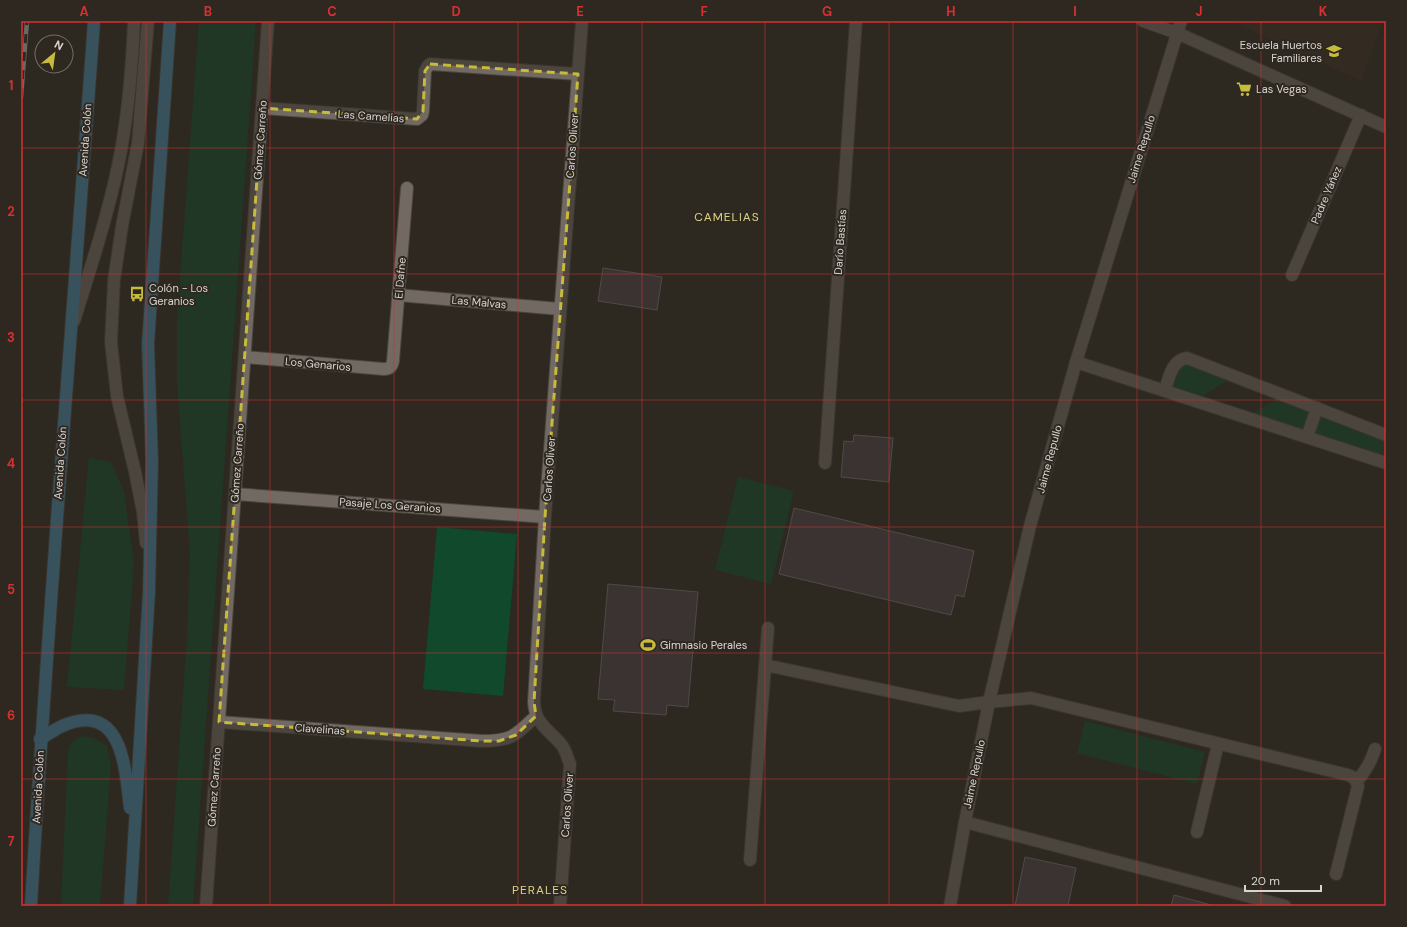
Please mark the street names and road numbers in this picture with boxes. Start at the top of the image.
street label: Gómez Carreño [250,100,270,180]
street label: Avenida Colón [75,103,95,177]
street label: Las Camelias [337,107,405,125]
street label: Carlos Oliver [563,113,581,179]
street label: Jaime Repullo [1124,113,1158,185]
street label: Padre Yáñez [1308,164,1344,226]
street label: Darío Bastías [831,209,849,275]
street label: El Dafne [391,257,409,299]
street label: Las Malvas [451,293,507,311]
street label: Los Genarios [284,354,352,374]
street label: Gómez Carreño [227,423,247,503]
street label: Jaime Repullo [1033,423,1065,495]
street label: Avenida Colón [50,426,70,500]
street label: Carlos Oliver [540,436,558,502]
street label: Pasaje Los Geranios [339,494,441,516]
street label: Clavelinas [294,720,346,738]
street label: Jaime Repullo [960,738,988,810]
street label: Gómez Carreño [204,747,224,827]
street label: Avenida Colón [29,750,47,824]
street label: Carlos Oliver [558,772,576,838]

